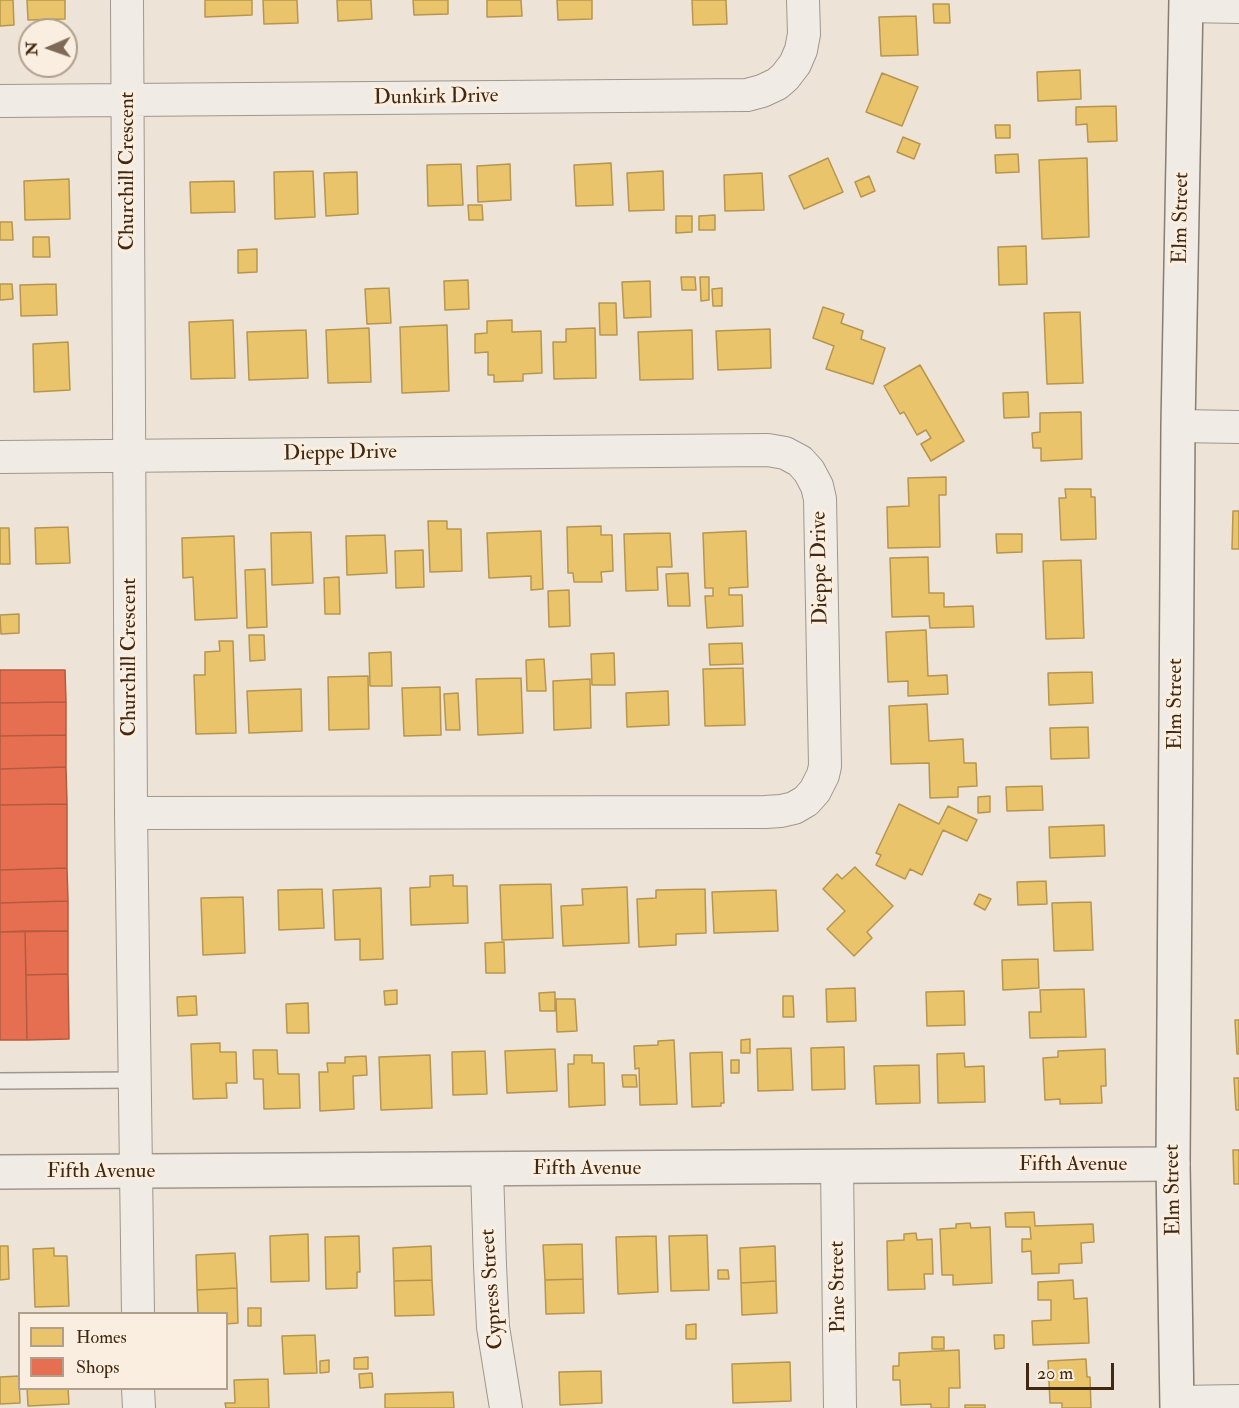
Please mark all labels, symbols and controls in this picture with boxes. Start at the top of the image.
north arrow [18,18,78,78]
text: N [22,41,42,56]
street label: Dunkirk Drive [373,84,499,112]
street label: Churchill Crescent [115,92,141,250]
street label: Elm Street [1169,172,1195,264]
street label: Dieppe Drive [283,440,397,468]
street label: Dieppe Drive [807,511,835,625]
street label: Churchill Crescent [117,578,143,736]
street label: Elm Street [1163,658,1189,750]
street label: Elm Street [1161,1144,1187,1236]
street label: Fifth Avenue [1019,1152,1127,1178]
street label: Fifth Avenue [533,1156,641,1182]
street label: Fifth Avenue [47,1159,155,1185]
street label: Cypress Street [476,1228,510,1350]
street label: Pine Street [826,1241,852,1333]
legend [18,1312,228,1390]
text: Homes [76,1326,127,1349]
scale bar [1029,1351,1118,1389]
text: Shops [76,1356,119,1379]
text: 20 m [1037,1362,1073,1385]

